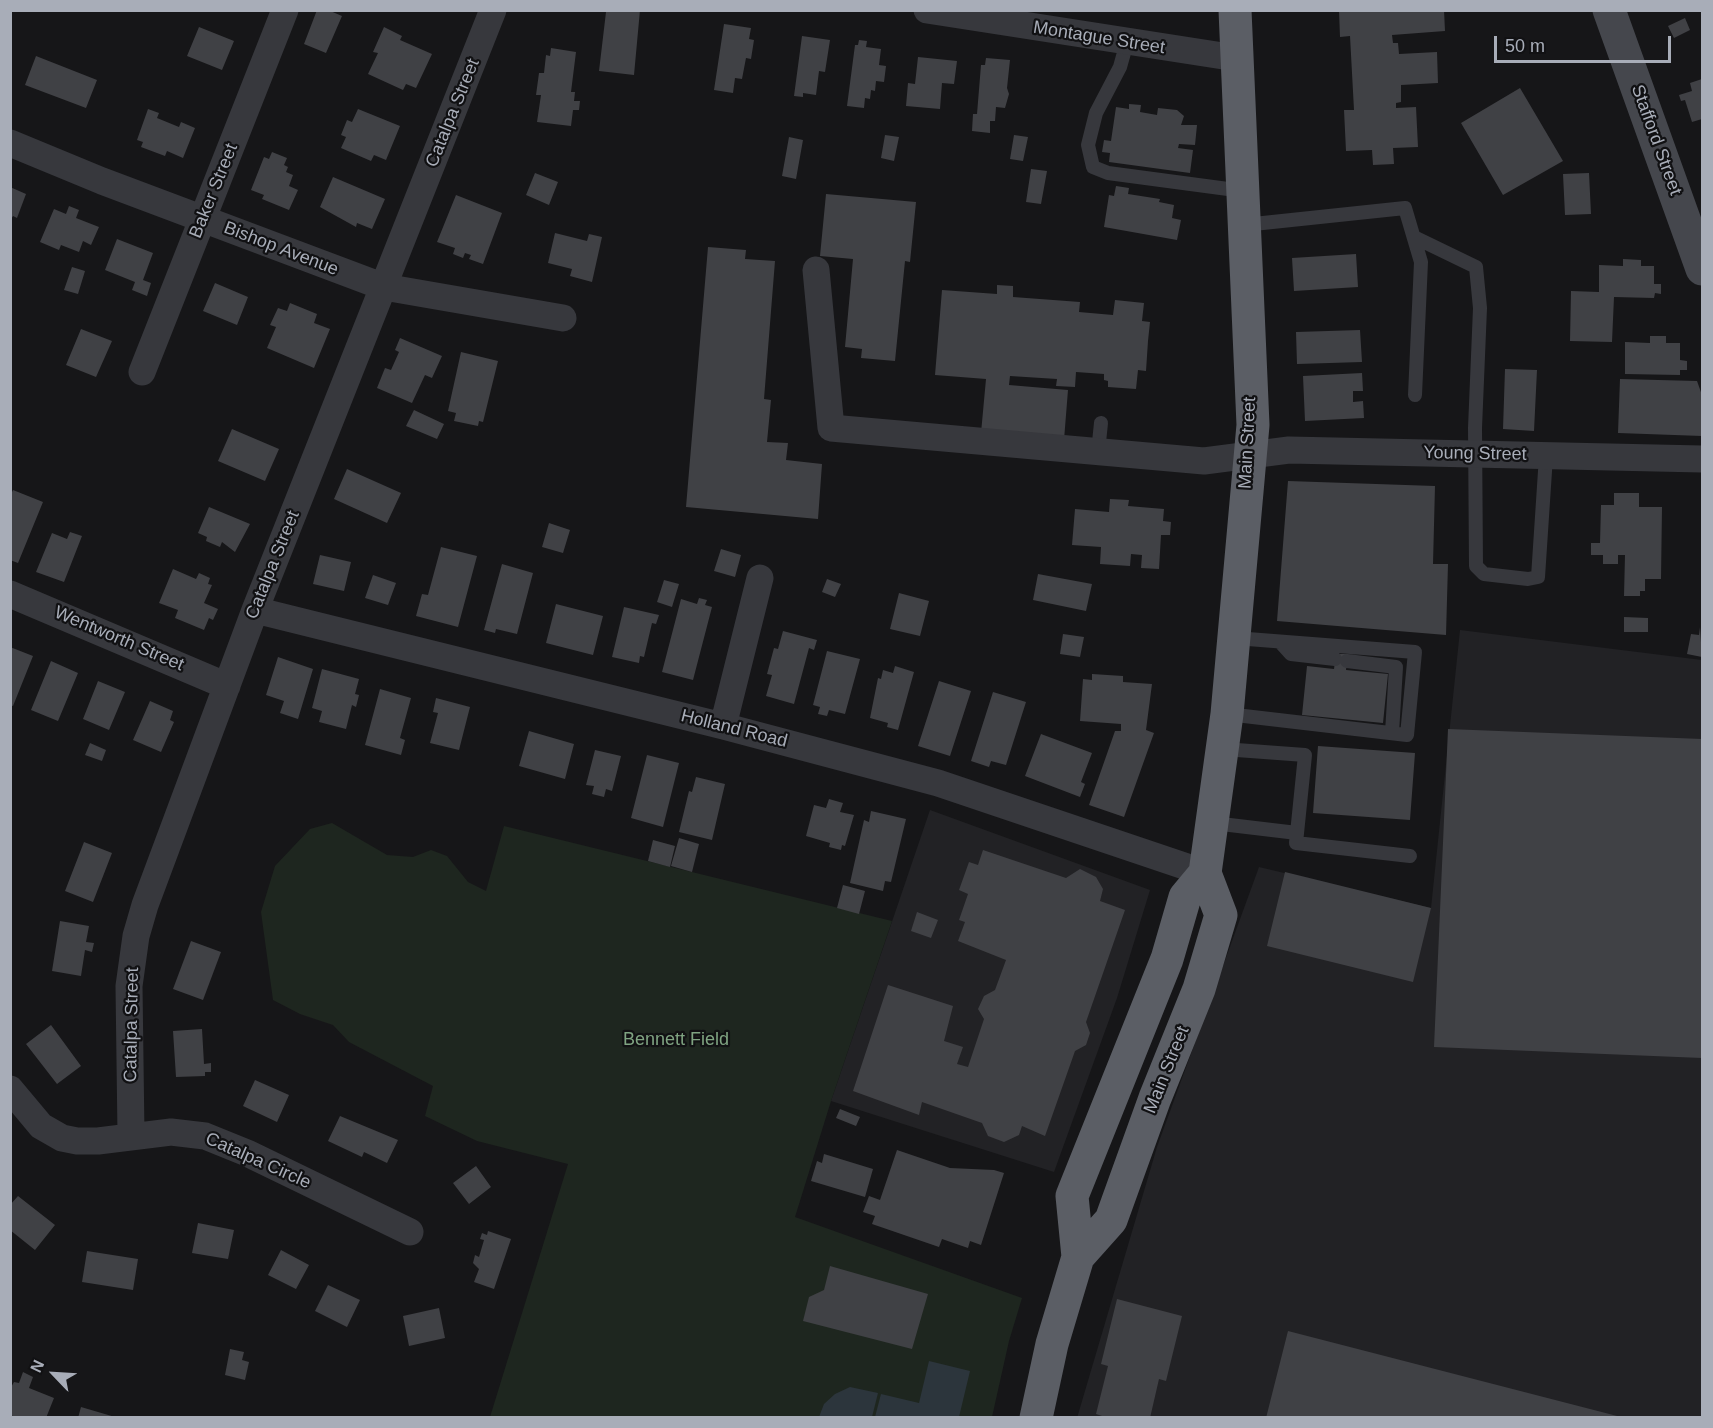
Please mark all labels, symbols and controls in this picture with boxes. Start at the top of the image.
street label: Montague Street [1032,17,1166,59]
scale bar [1497,24,1674,62]
text: 50 m [1505,36,1545,56]
street label: Catalpa Street [421,56,485,170]
street label: Stafford Street [1626,82,1686,198]
street label: Baker Street [185,141,243,241]
street label: Bishop Avenue [221,217,341,281]
street label: Main Street [1235,396,1261,490]
street label: Young Street [1423,442,1527,466]
street label: Catalpa Street [241,508,305,622]
street label: Wentworth Street [51,602,187,676]
street label: Holland Road [678,705,790,753]
street label: Catalpa Street [120,967,144,1083]
street label: Main Street [1140,1023,1194,1117]
park label: Bennett Field [623,1029,729,1051]
street label: Catalpa Circle [202,1128,314,1194]
north arrow [24,1344,84,1404]
text: N [27,1357,47,1375]

